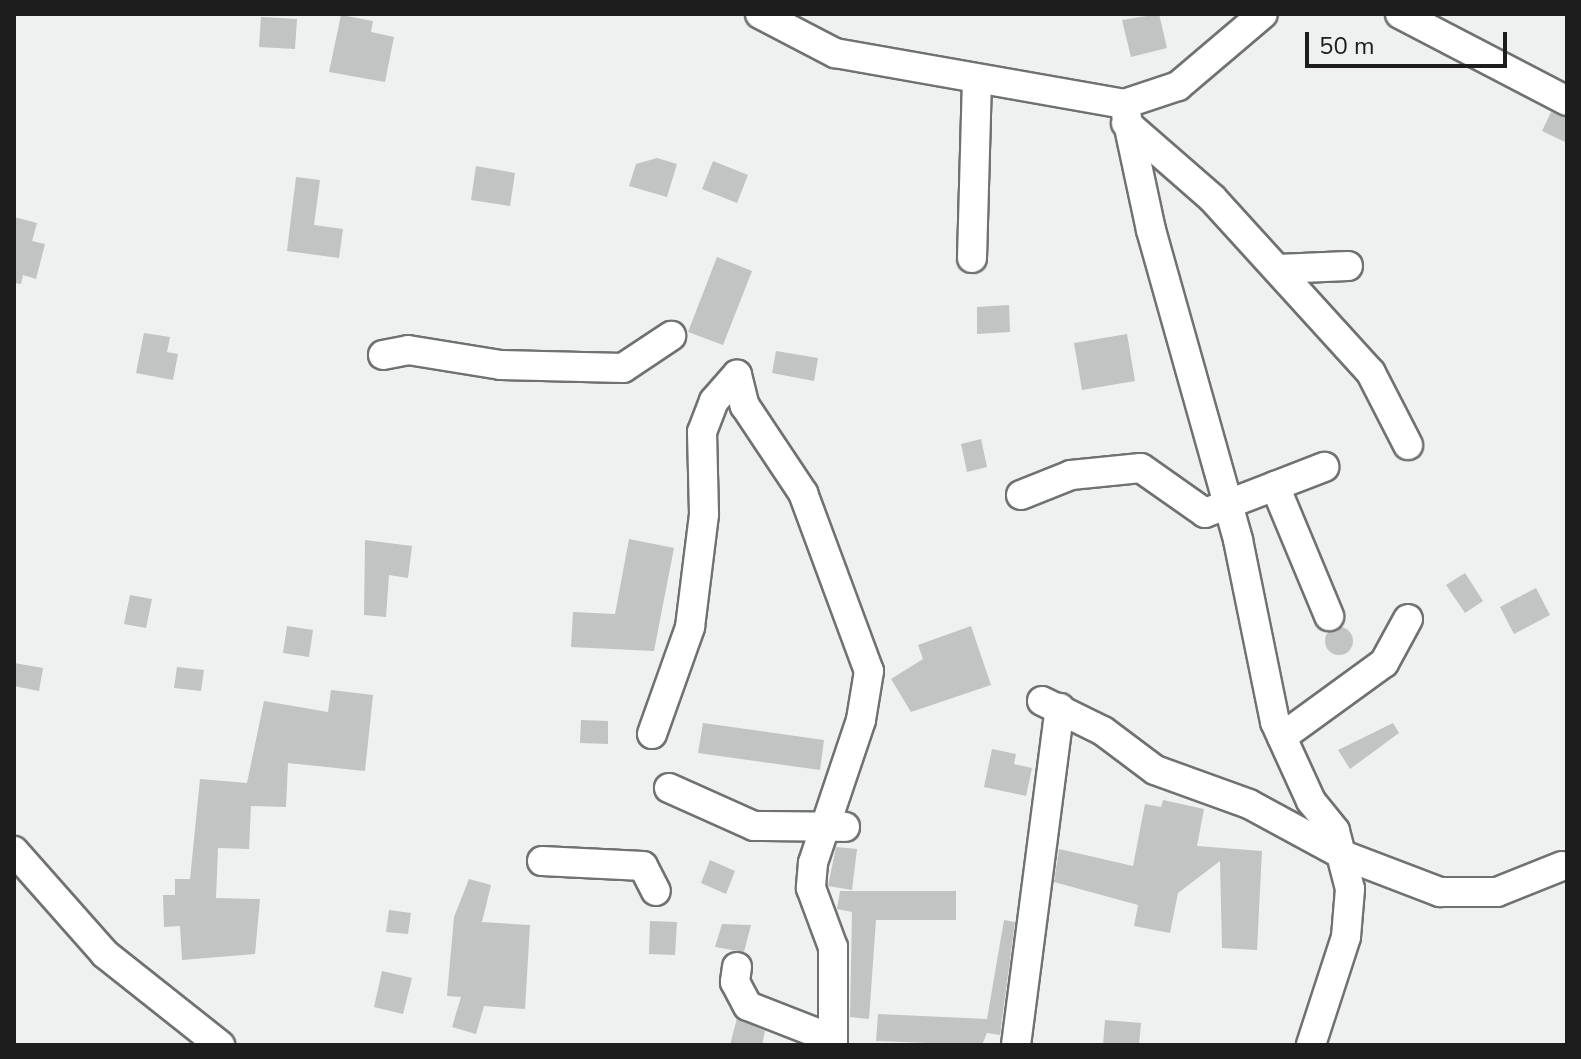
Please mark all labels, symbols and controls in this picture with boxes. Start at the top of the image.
scale bar [1309,16,1511,66]
text: 50 m [1319,30,1375,62]

